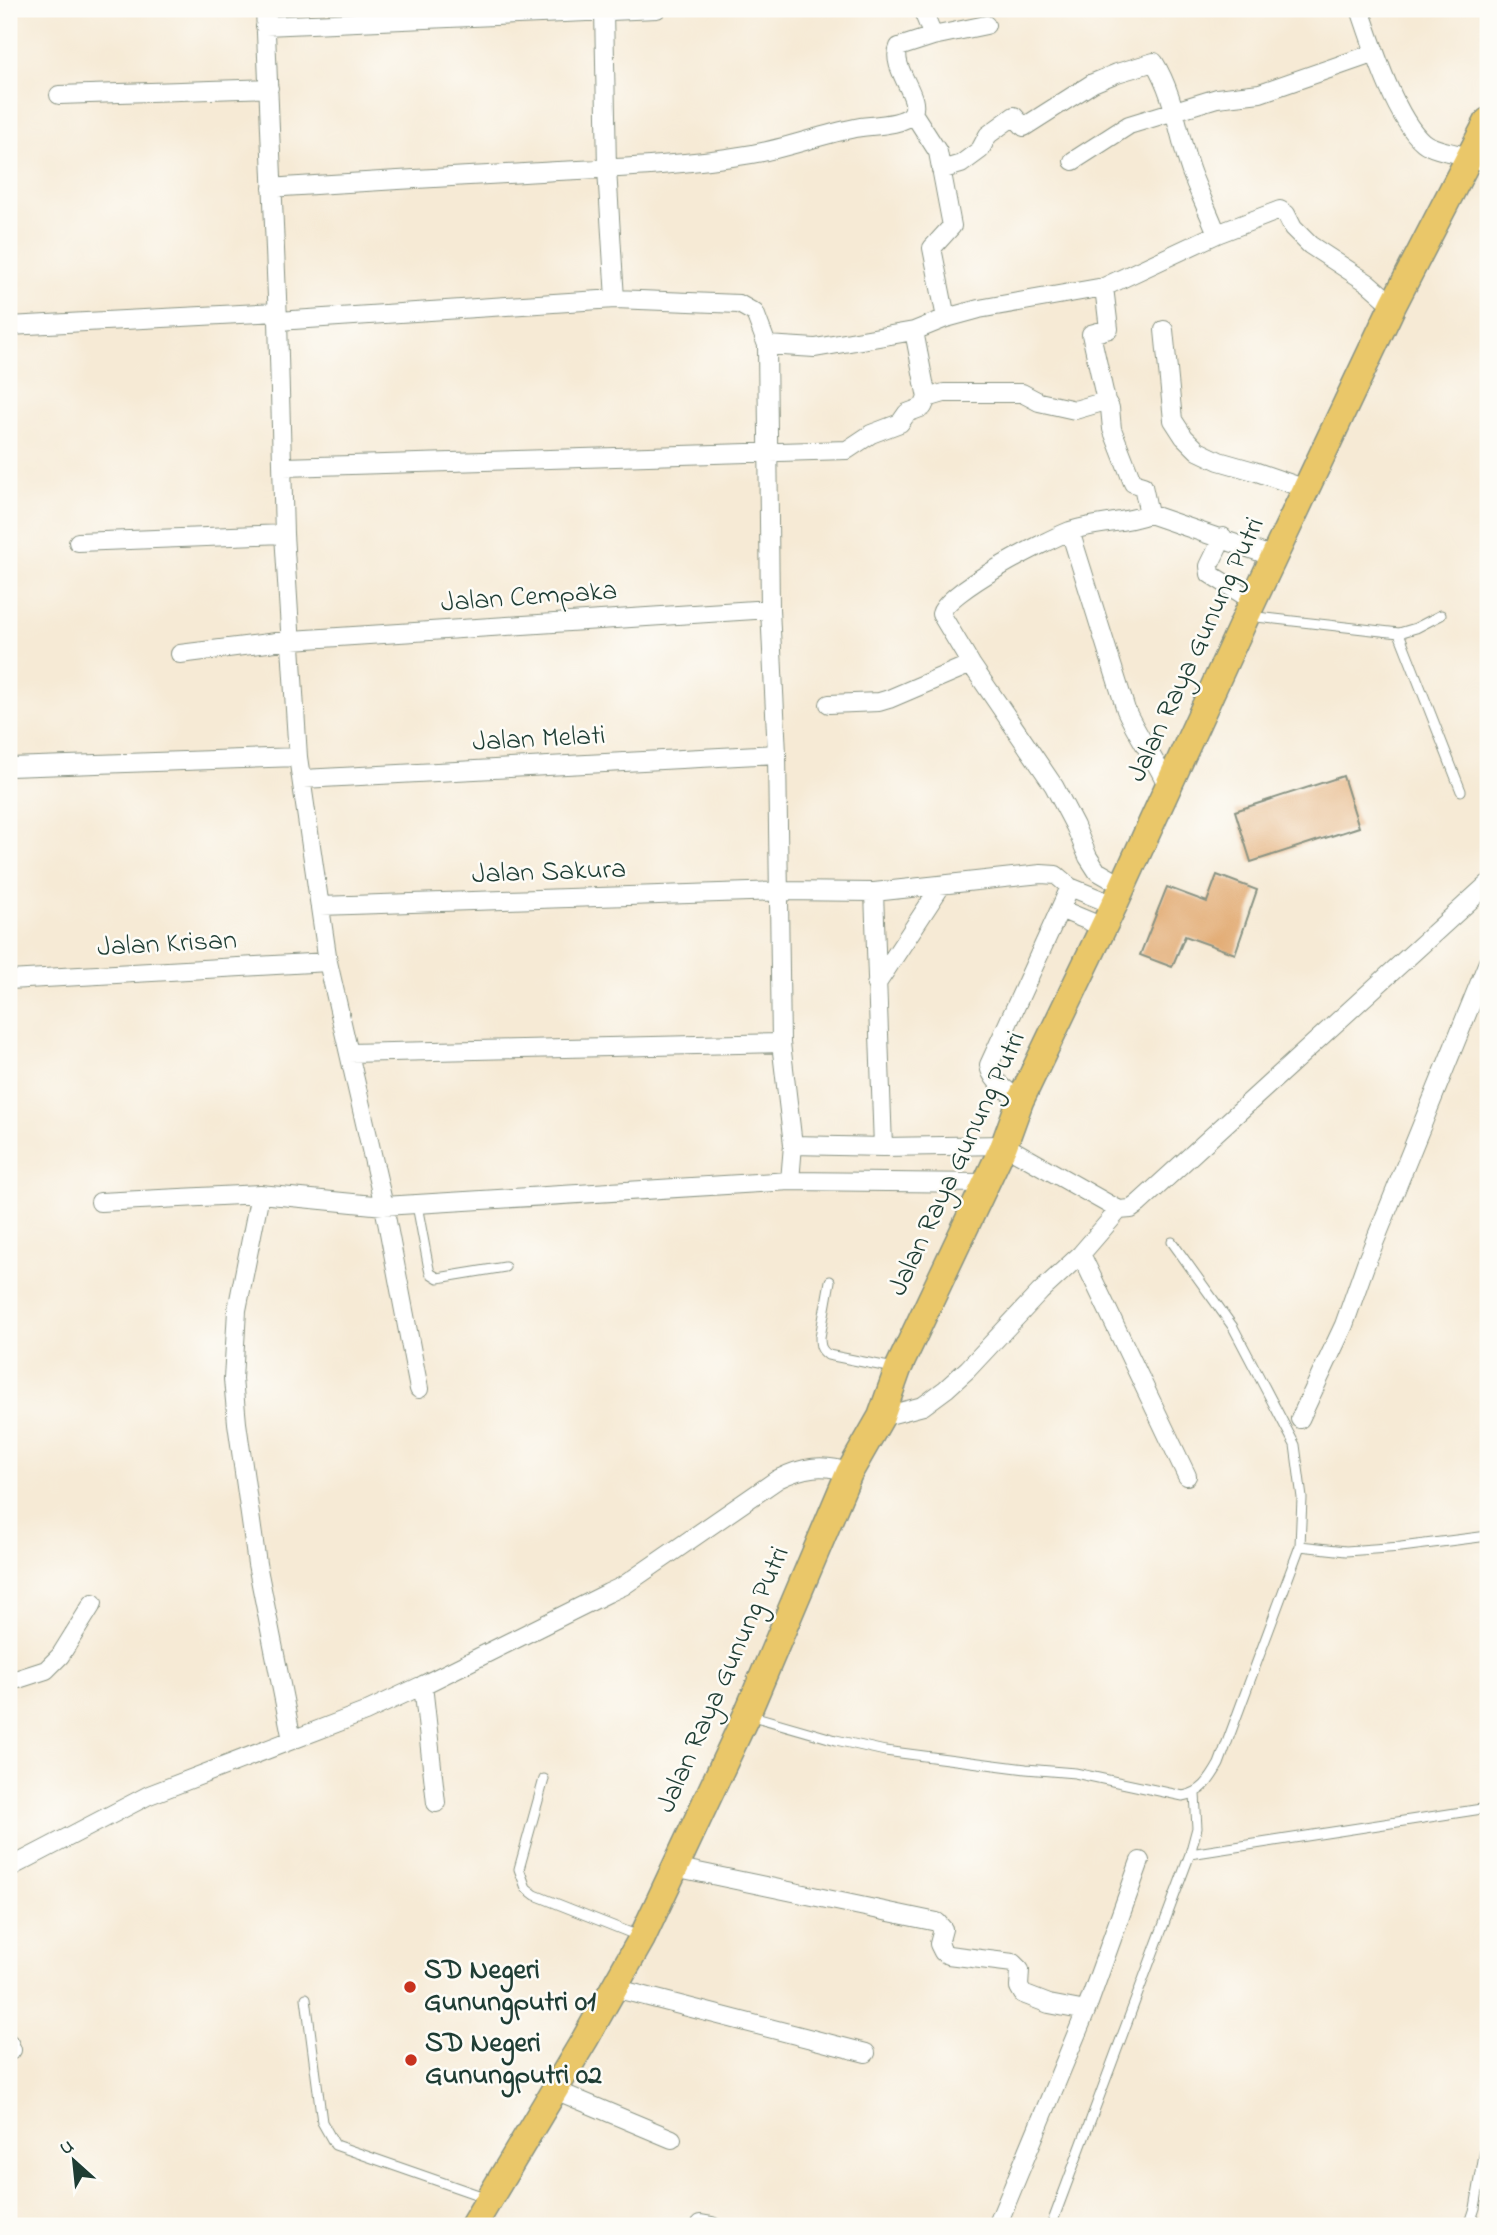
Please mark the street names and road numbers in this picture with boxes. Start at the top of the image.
street label: Jalan Raya Gunung Putri [1118,511,1276,789]
street label: Jalan Cempaka [439,571,619,625]
street label: Jalan Melati [471,716,607,764]
street label: Jalan Sakura [471,850,627,896]
street label: Jalan Krisan [96,921,238,969]
street label: Jalan Raya Gunung Putri [879,1025,1037,1303]
street label: Jalan Raya Gunung Putri [647,1540,801,1820]

